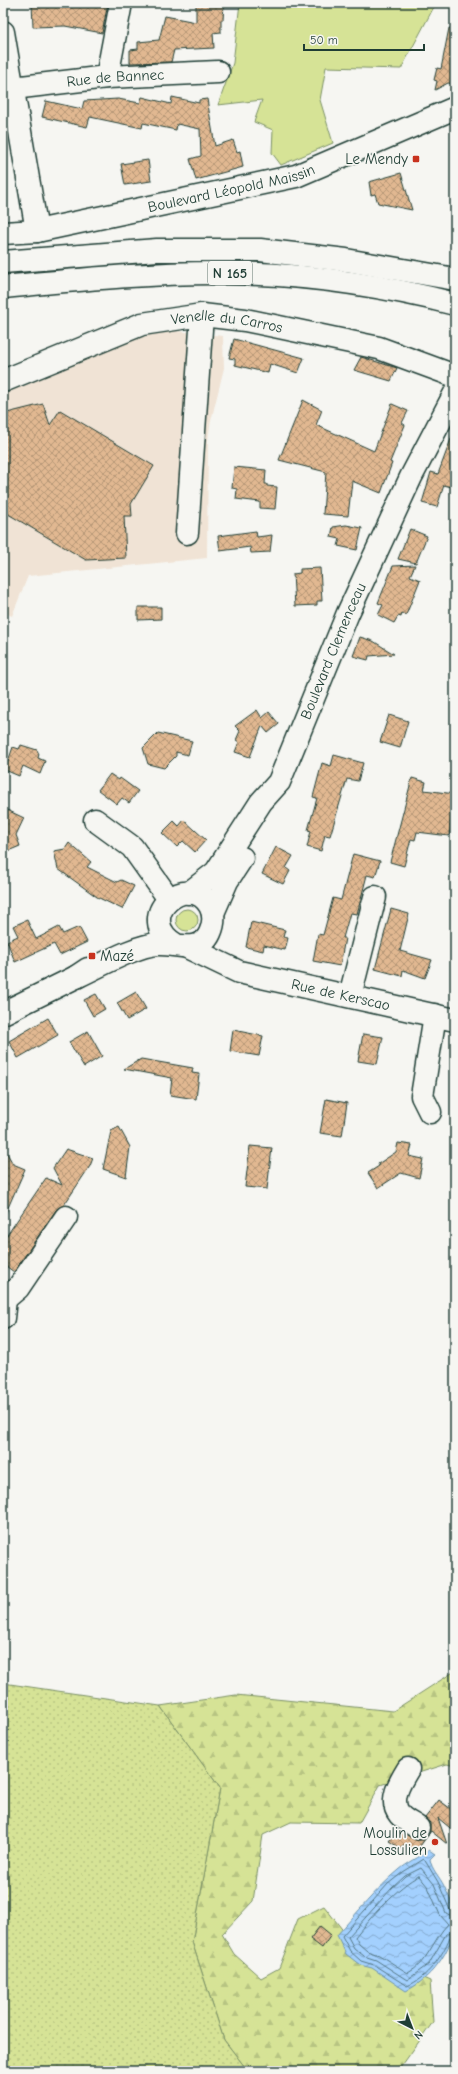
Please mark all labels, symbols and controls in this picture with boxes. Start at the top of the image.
scale bar [304,26,424,52]
text: 50 m [310,33,338,47]
street label: Rue de Bannec [66,65,165,91]
place label: Le Mendy [345,150,408,168]
marker: Le Mendy [411,154,421,164]
street label: Boulevard Léopold Maissin [146,160,318,216]
road number: N 165 [208,261,252,285]
street label: Venelle du Carros [170,306,284,337]
street label: Boulevard Clemenceau [297,580,370,722]
place label: Mazé [100,947,134,965]
marker: Mazé [87,951,97,961]
street label: Rue de Kerscao [290,975,392,1014]
place label: Moulin de Lossulien [363,1824,427,1859]
marker: Moulin de Lossulien [430,1837,440,1847]
north arrow [392,2008,432,2048]
text: N [411,2028,425,2042]

